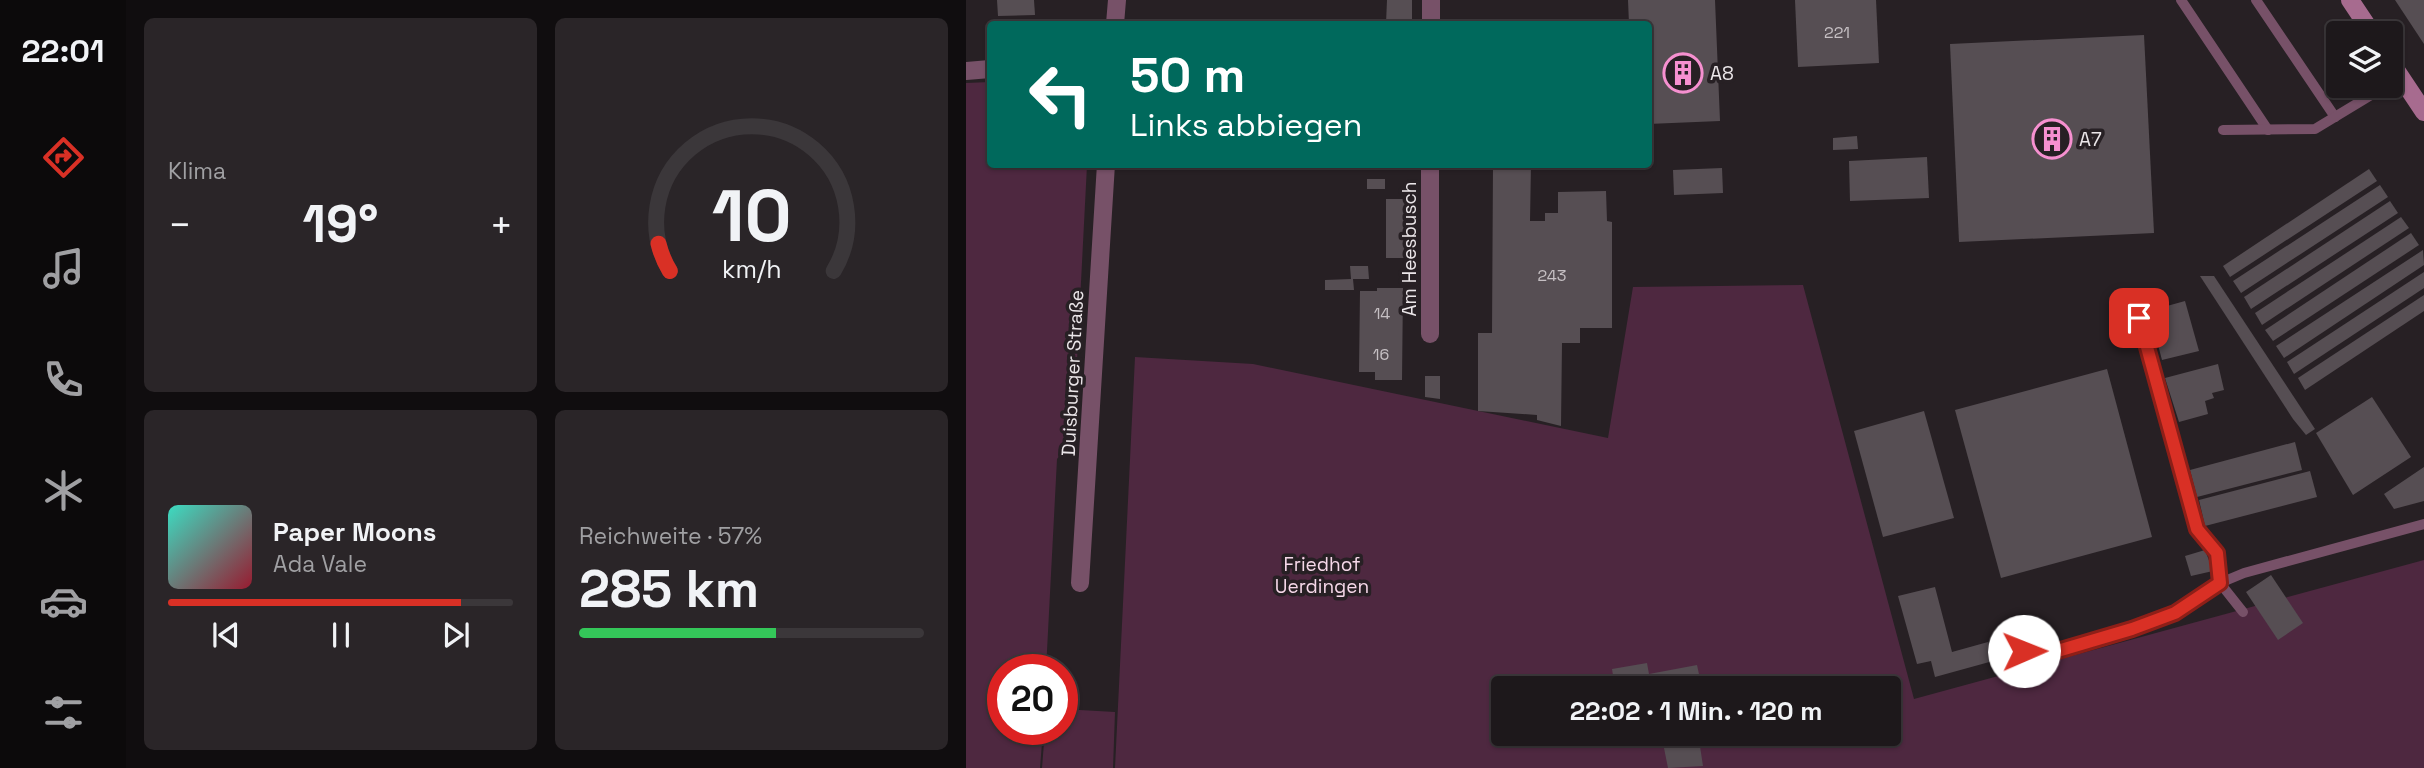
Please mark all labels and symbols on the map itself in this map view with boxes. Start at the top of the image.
house number: 221 [1824,22,1850,43]
building icon: A8 [1662,52,1704,94]
place label: A8 [1710,61,1734,86]
building icon: A7 [2031,118,2073,160]
place label: A7 [2079,127,2102,152]
street label: Am Heesbusch [1397,181,1422,317]
house number: 243 [1538,265,1566,286]
pin [2109,288,2169,348]
street label: Duisburger Straße [1056,289,1089,457]
house number: 14 [1374,303,1390,324]
house number: 16 [1373,344,1389,365]
park label: Friedhof Uerdingen [1275,552,1369,599]
position arrow [1987,614,2061,688]
speed limit sign: 20 [987,654,1078,745]

